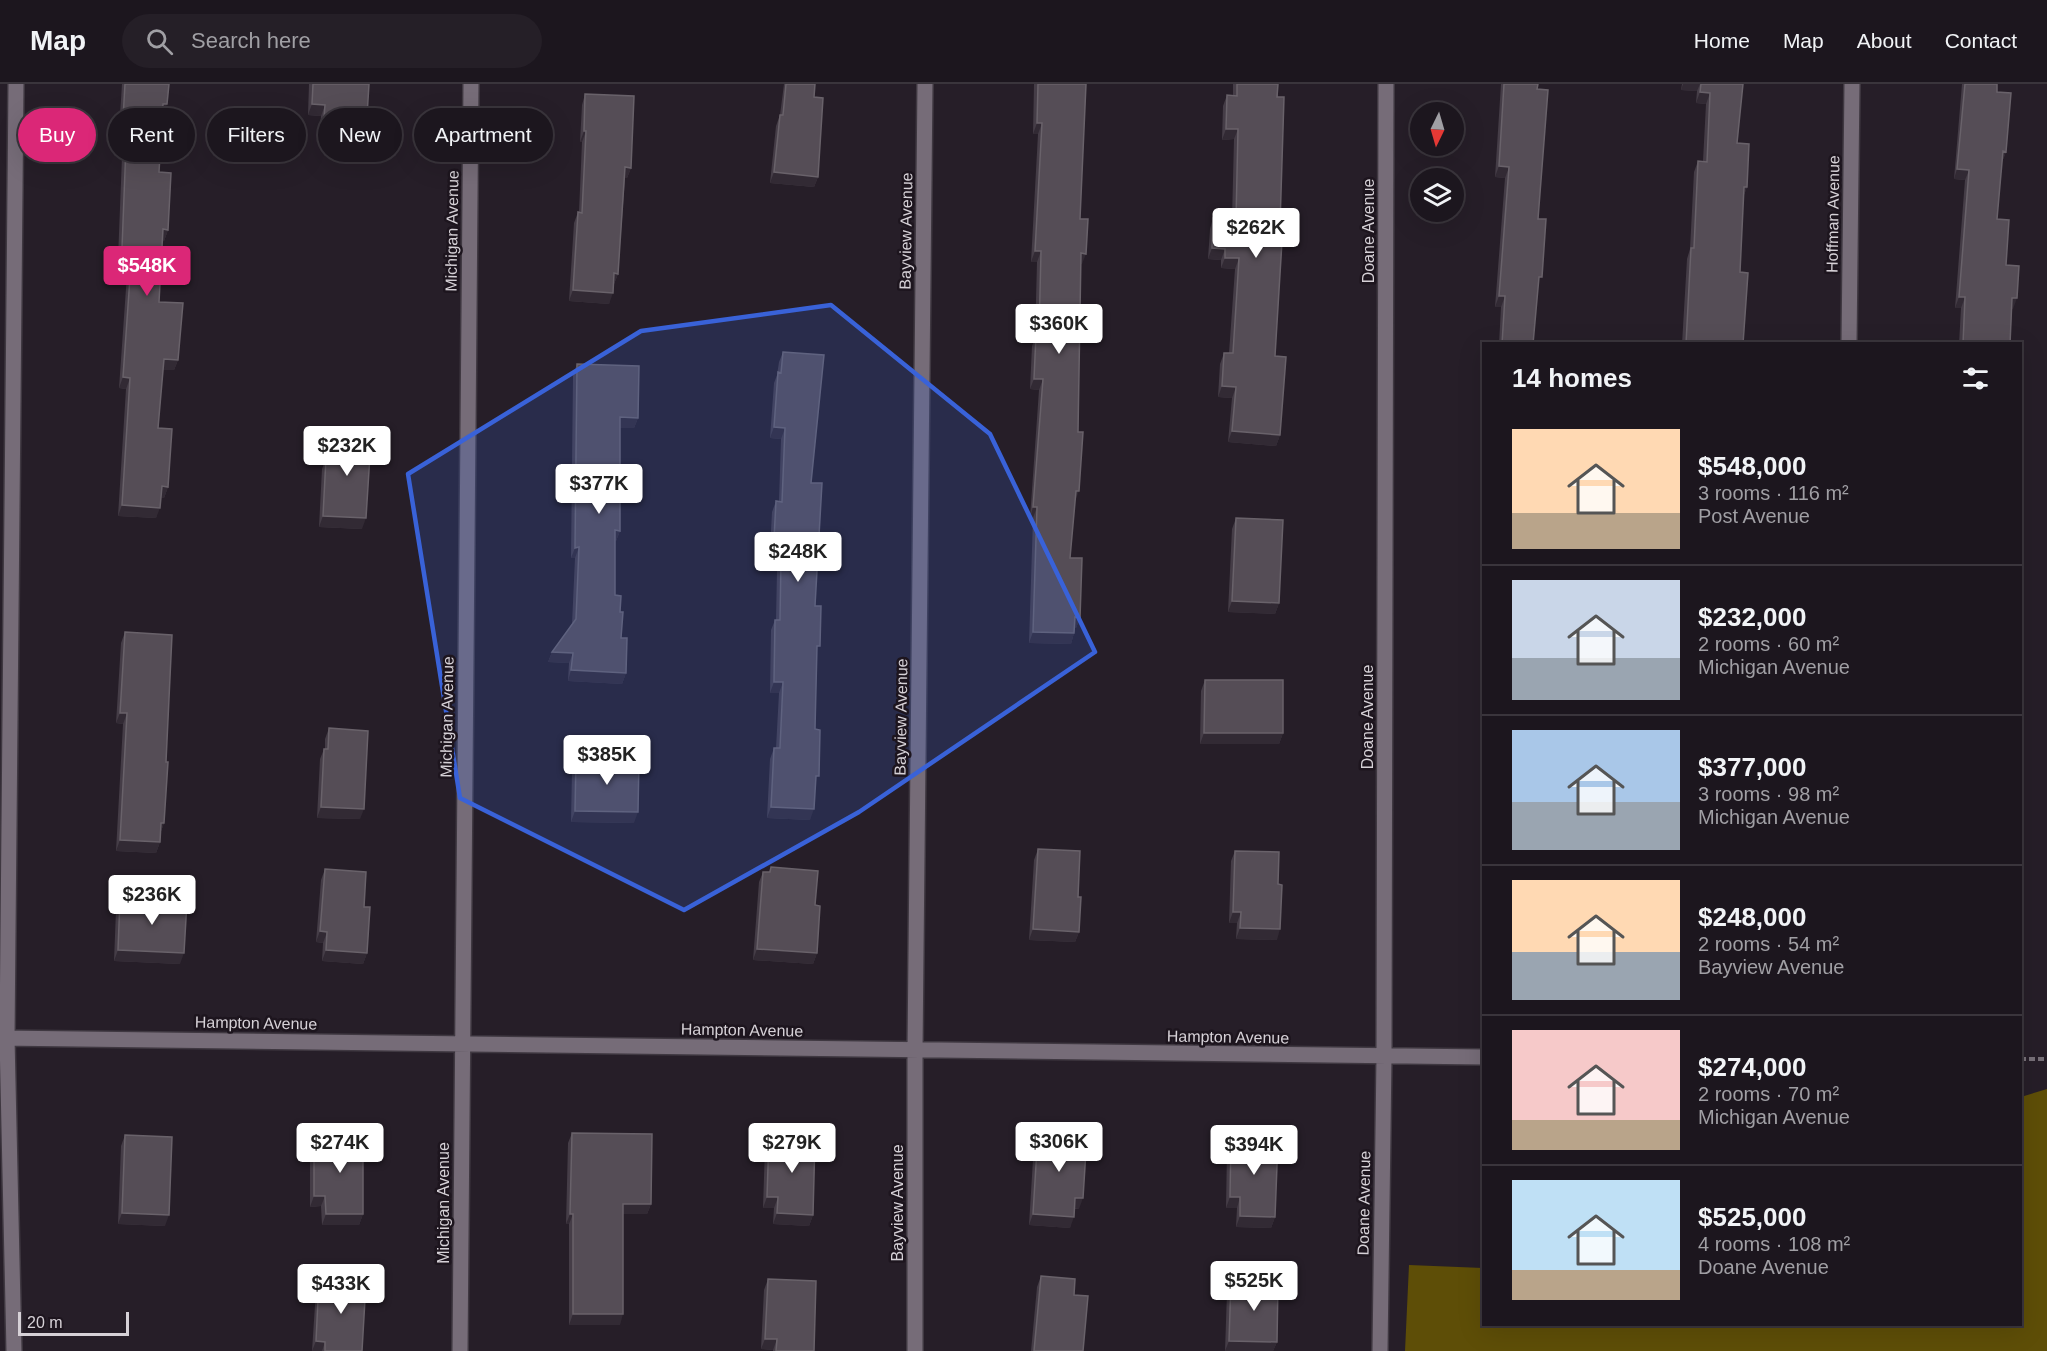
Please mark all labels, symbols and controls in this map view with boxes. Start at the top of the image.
search box [122,14,542,68]
text: Map [30,25,86,56]
icon: search [143,25,176,58]
text: Search here [191,28,311,53]
text: Home [1694,29,1750,52]
text: Map [1783,29,1824,52]
text: About [1857,29,1912,52]
text: Contact [1945,29,2017,52]
north arrow [1410,102,1464,156]
map controls [1410,102,1464,222]
chip: Buy [18,108,96,162]
chip: Rent [108,108,195,162]
chip: Filters [207,108,306,162]
chip: New [318,108,402,162]
chip: Apartment [414,108,553,162]
street label: Hoffman Avenue [1823,155,1843,273]
button: layers [1410,168,1464,222]
street label: Michigan Avenue [442,170,462,292]
street label: Bayview Avenue [896,172,916,290]
street label: Doane Avenue [1360,179,1377,283]
pin: $262K [1214,208,1298,259]
text: $262K [1227,216,1285,238]
pin: $548K [105,246,189,297]
text: $548K [118,254,176,276]
pin: $360K [1017,304,1101,355]
text: $360K [1030,312,1088,334]
icon: filters [1959,362,1992,395]
text: 14 homes [1512,363,1632,393]
pin: $232K [305,426,389,477]
text: $232K [318,434,376,456]
text: $548,000 [1698,451,1806,481]
icon: home [1560,453,1632,525]
pin: $377K [557,464,641,515]
text: $377K [570,472,628,494]
text: 3 rooms · 116 m² [1698,482,1849,504]
text: Post Avenue [1698,505,1810,527]
pin: $248K [756,532,840,583]
text: $248K [769,540,827,562]
text: $232,000 [1698,602,1806,632]
icon: home [1560,604,1632,676]
text: 2 rooms · 60 m² [1698,633,1839,655]
street label: Michigan Avenue [437,656,457,778]
text: Michigan Avenue [1698,656,1850,678]
street label: Bayview Avenue [891,658,911,776]
street label: Doane Avenue [1359,665,1376,769]
pin: $385K [565,735,649,786]
text: $385K [578,743,636,765]
text: $377,000 [1698,752,1806,782]
icon: home [1560,754,1632,826]
text: 3 rooms · 98 m² [1698,783,1839,805]
text: Michigan Avenue [1698,806,1850,828]
pin: $236K [110,875,194,926]
text: $236K [123,883,181,905]
text: $248,000 [1698,902,1806,932]
icon: home [1560,904,1632,976]
text: 2 rooms · 54 m² [1698,933,1839,955]
text: Bayview Avenue [1698,956,1844,978]
street label: Hampton Avenue [195,1013,317,1033]
street label: Hampton Avenue [681,1020,803,1040]
street label: Hampton Avenue [1167,1027,1289,1047]
text: $274,000 [1698,1052,1806,1082]
icon: home [1560,1054,1632,1126]
text: 2 rooms · 70 m² [1698,1083,1839,1105]
text: Michigan Avenue [1698,1106,1850,1128]
pin: $306K [1017,1122,1101,1173]
pin: $274K [298,1123,382,1174]
pin: $279K [750,1123,834,1174]
pin: $394K [1212,1125,1296,1176]
text: $306K [1030,1130,1088,1152]
text: $274K [311,1131,369,1153]
text: $279K [763,1131,821,1153]
text: $394K [1225,1133,1283,1155]
street label: Michigan Avenue [435,1142,452,1264]
street label: Bayview Avenue [889,1144,906,1262]
street label: Doane Avenue [1355,1150,1373,1255]
text: $525,000 [1698,1202,1806,1232]
icon: home [1560,1204,1632,1276]
text: 4 rooms · 108 m² [1698,1233,1850,1255]
text: Doane Avenue [1698,1256,1829,1278]
pin: $525K [1212,1261,1296,1312]
pin: $433K [299,1264,383,1315]
text: $525K [1225,1269,1283,1291]
text: $433K [312,1272,370,1294]
scale bar [18,1309,129,1336]
text: 20 m [27,1314,63,1331]

